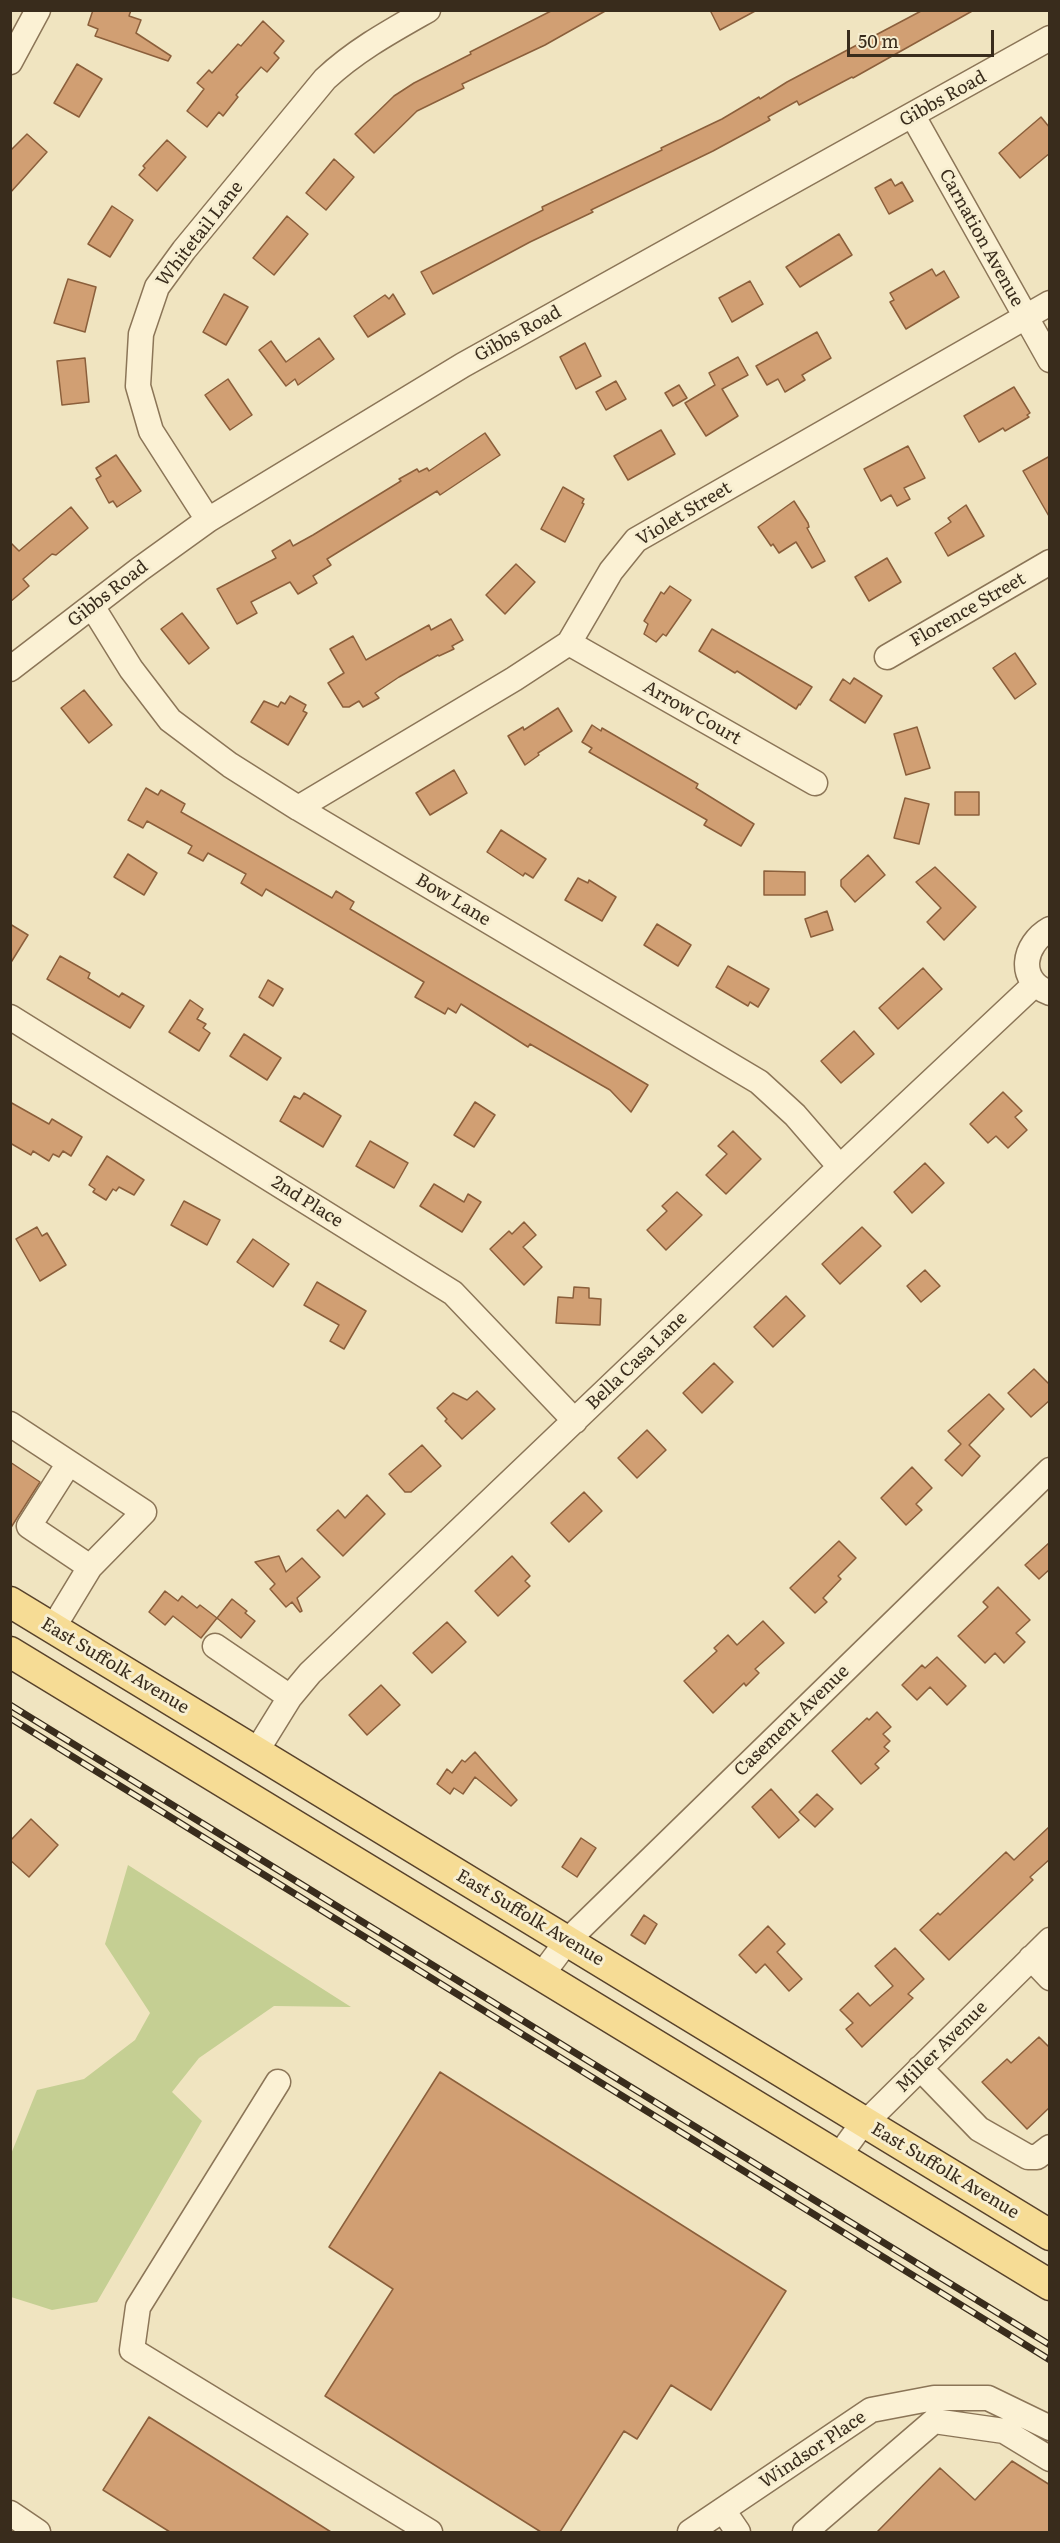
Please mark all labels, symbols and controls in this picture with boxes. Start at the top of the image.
scale bar [850,18,997,56]
text: 50 m [858,27,899,54]
street label: Gibbs Road [896,66,990,132]
street label: Carnation Avenue [934,165,1028,311]
street label: Whitetail Lane [152,177,248,291]
street label: Gibbs Road [471,301,565,367]
street label: Violet Street [633,477,735,551]
street label: Gibbs Road [64,556,152,632]
street label: Florence Street [906,568,1030,652]
street label: Arrow Court [639,676,745,750]
street label: Bow Lane [412,869,494,931]
street label: 2nd Place [267,1172,347,1232]
street label: Bella Casa Lane [582,1307,692,1415]
street label: East Suffolk Avenue [37,1613,193,1719]
street label: Casement Avenue [730,1661,854,1781]
street label: East Suffolk Avenue [452,1865,608,1971]
street label: Miller Avenue [892,1997,992,2097]
street label: East Suffolk Avenue [867,2118,1023,2224]
street label: Windsor Place [756,2407,870,2493]

